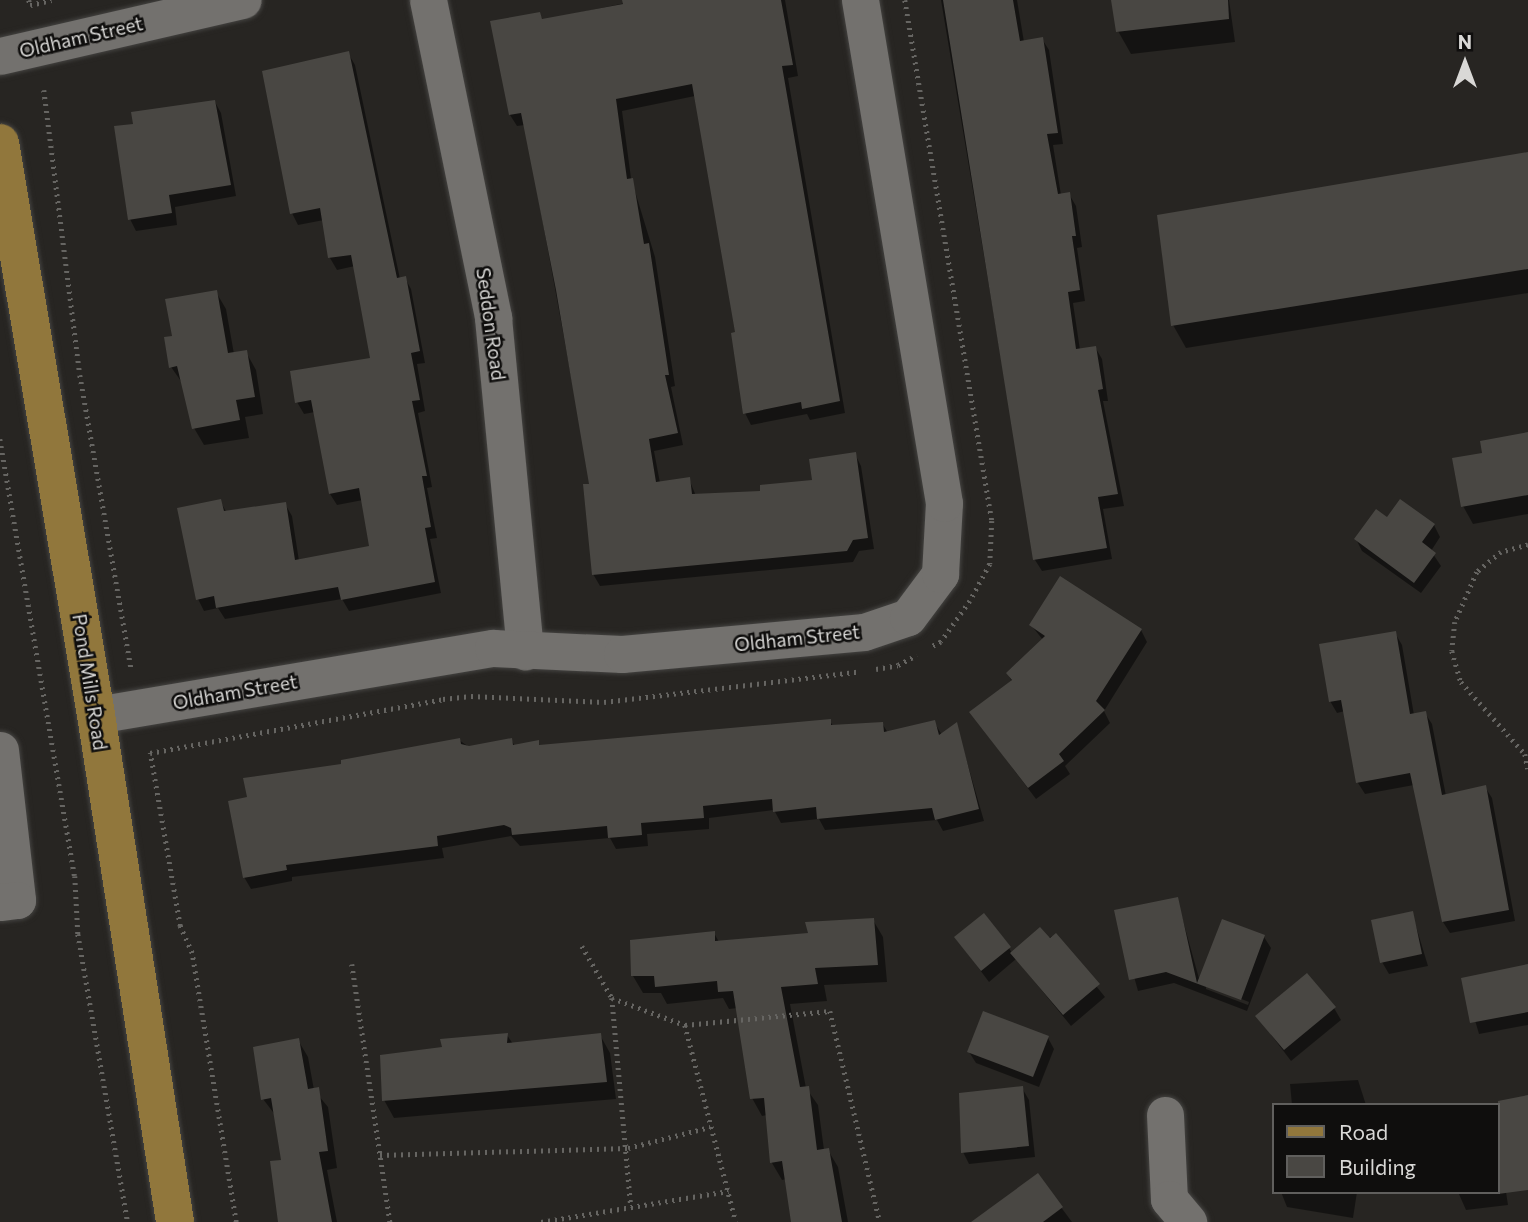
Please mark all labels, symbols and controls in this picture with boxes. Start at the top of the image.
street label: Oldham Street [17,12,145,62]
north arrow [1430,28,1500,98]
text: N [1458,30,1472,53]
street label: Seddon Road [472,266,510,382]
street label: Pond Mills Road [68,612,112,752]
street label: Oldham Street [733,620,861,656]
street label: Oldham Street [171,670,299,714]
legend [1272,1103,1500,1194]
text: Road [1339,1119,1388,1144]
text: Building [1339,1154,1416,1179]

